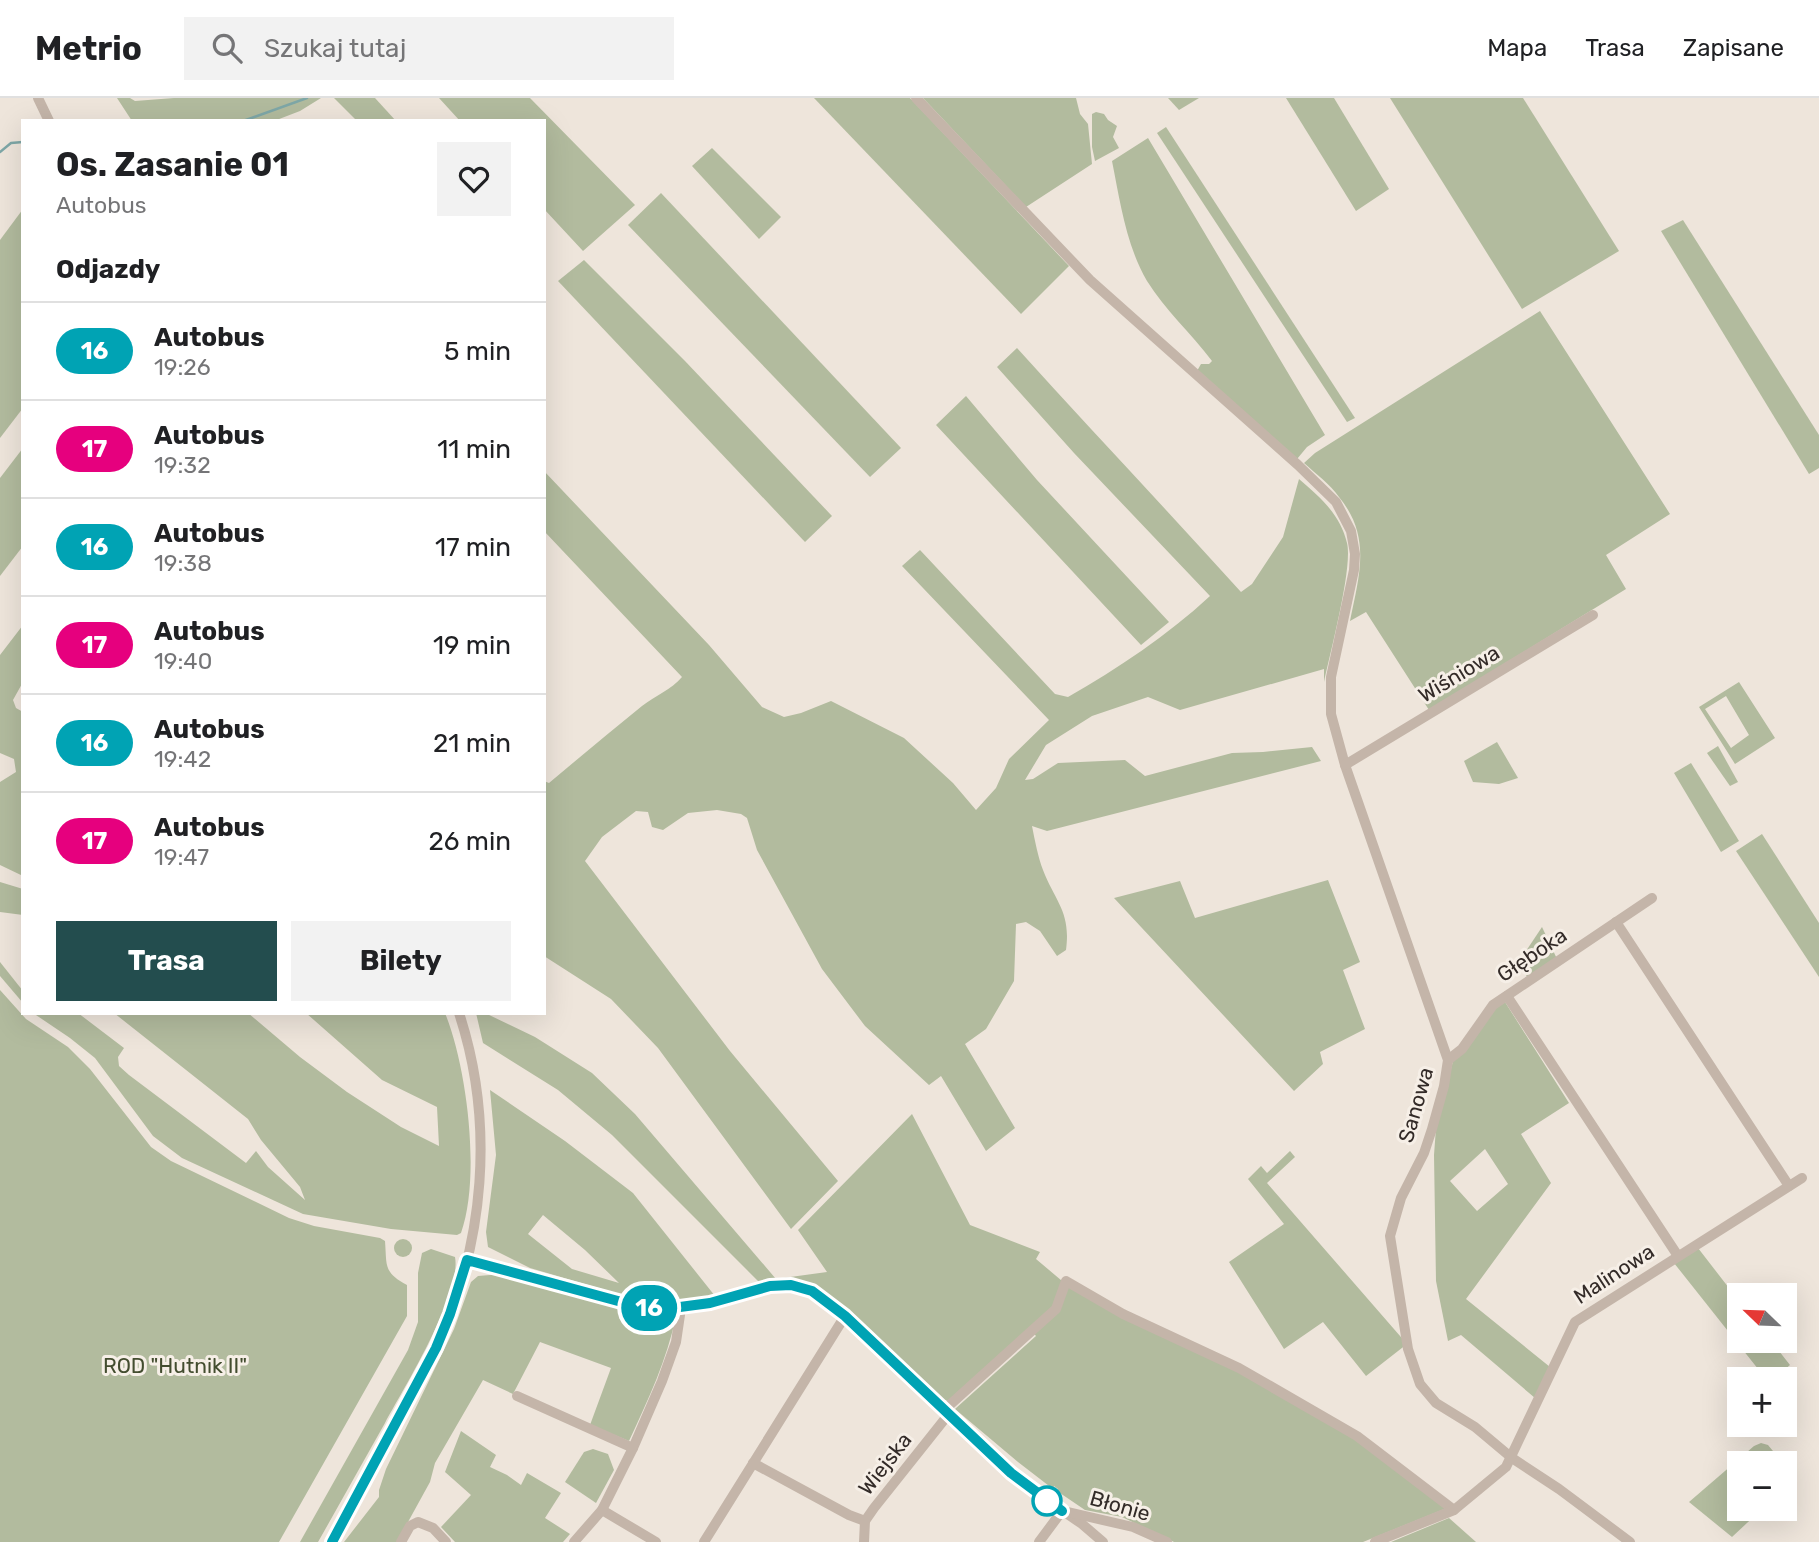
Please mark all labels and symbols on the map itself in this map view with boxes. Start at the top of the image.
street label: Wiśniowa [1414,640,1504,708]
street label: Głęboka [1492,922,1571,987]
street label: Sanowa [1393,1064,1438,1145]
street label: Malinowa [1569,1238,1659,1309]
north arrow [1727,1283,1797,1353]
line badge: 16 [618,1285,680,1331]
park label: ROD "Hutnik II" [103,1353,247,1378]
street label: Wiejska [853,1428,917,1500]
street label: Błonie [1087,1485,1153,1526]
unlabelled marker [1032,1486,1062,1516]

